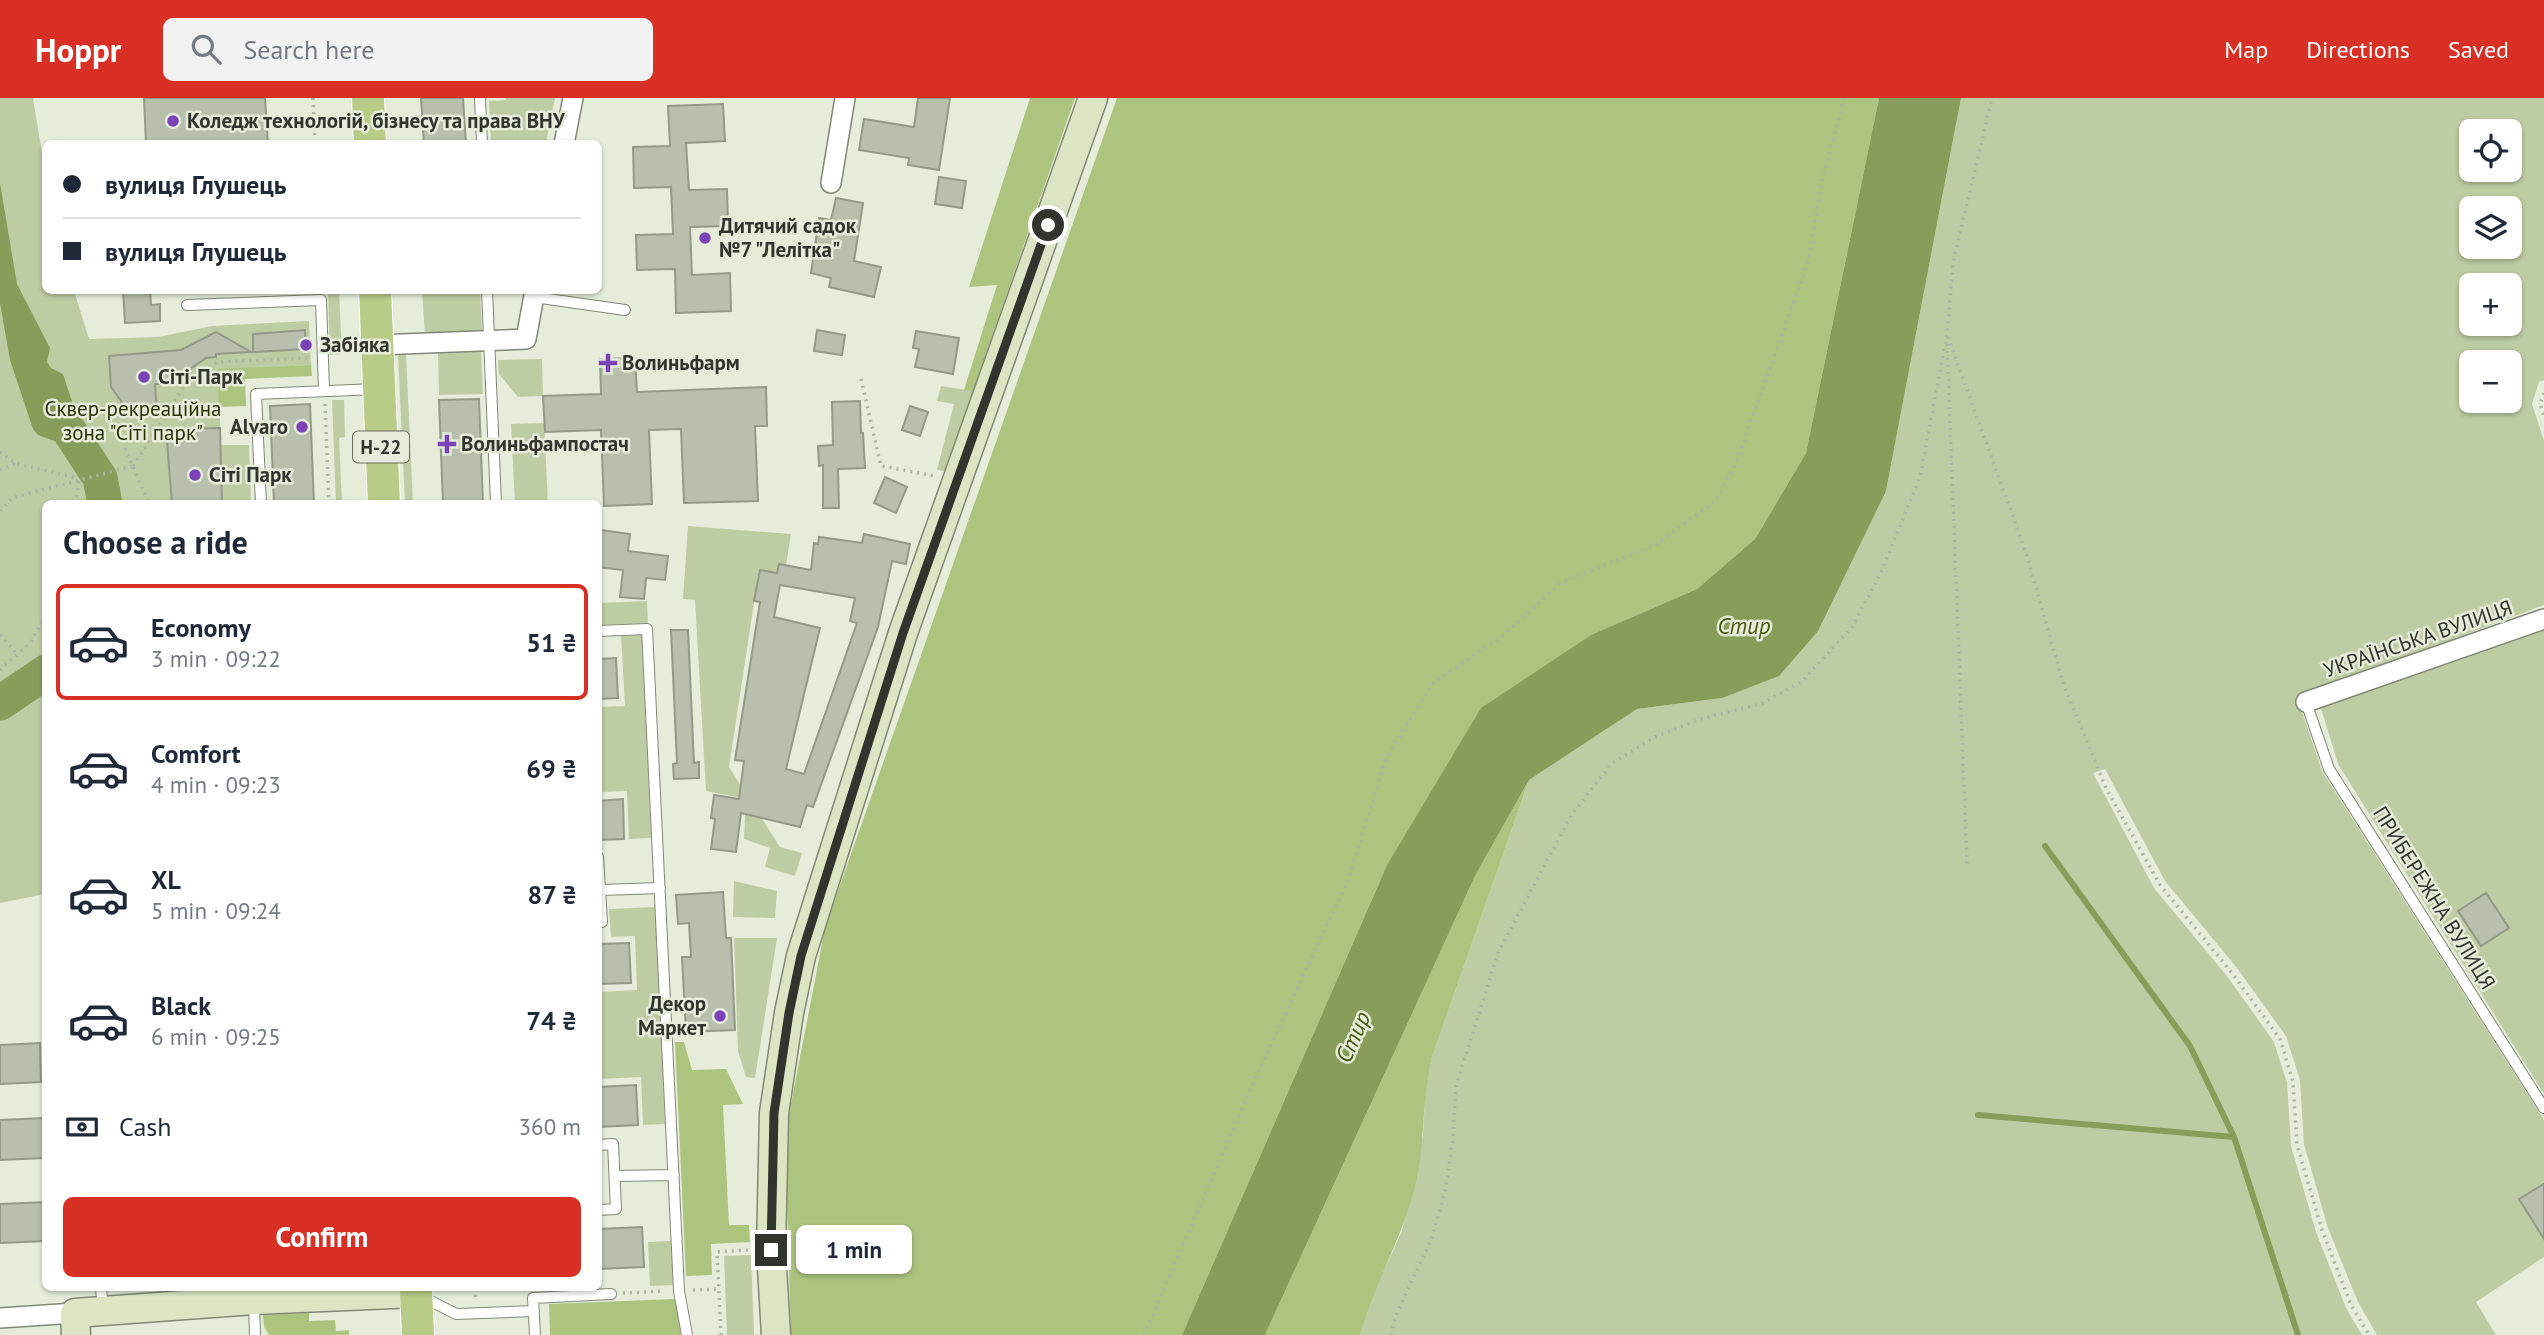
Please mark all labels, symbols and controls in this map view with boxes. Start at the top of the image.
search box [163,18,653,81]
text: Hoppr [35,28,121,71]
icon: search [187,30,225,68]
text: Search here [243,33,375,66]
text: Map [2224,34,2268,65]
text: Directions [2306,34,2410,65]
text: Saved [2448,34,2509,65]
place label: Коледж технологій, бізнесу та права ВНУ [187,107,566,134]
marker: Коледж технологій, бізнесу та права ВНУ [165,113,181,129]
map controls [2459,119,2522,413]
button: locate [2459,119,2522,182]
text: вулиця Глушець [105,168,286,201]
button: layers [2459,196,2522,259]
route start [1032,209,1064,241]
place label: Дитячий садок №7 "Лелітка" [719,212,857,263]
marker: Дитячий садок №7 "Лелітка" [697,230,713,246]
text: вулиця Глушець [105,235,286,268]
button: + [2459,273,2522,336]
place label: Забіяка [320,331,390,358]
marker: Забіяка [298,337,314,353]
place label: Волиньфарм [622,349,740,376]
button: − [2459,350,2522,413]
marker: Волиньфарм [600,355,616,371]
place label: Сіті-Парк [158,363,244,390]
marker: Сіті-Парк [136,369,152,385]
park label: Сквер-рекреаційна зона "Сіті парк" [45,395,221,446]
place label: Alvaro [230,413,288,440]
marker: Alvaro [294,419,310,435]
place label: Волиньфампостач [461,430,629,457]
road number: Н-22 [353,432,409,462]
marker: Волиньфампостач [439,436,455,452]
place label: Сіті Парк [209,461,292,488]
marker: Сіті Парк [187,467,203,483]
text: Choose a ride [63,521,248,563]
street label: УКРАЇНСЬКА ВУЛИЦЯ [2320,594,2516,684]
icon: car [67,611,130,674]
text: Economy [151,611,251,644]
water label: Стир [1718,611,1771,640]
text: 51 ₴ [526,626,577,659]
text: 3 min · 09:22 [151,644,281,673]
icon: car [67,737,130,800]
text: Comfort [151,737,241,770]
text: 69 ₴ [526,752,577,785]
text: 4 min · 09:23 [151,770,281,799]
street label: ПРИБЕРЕЖНА ВУЛИЦЯ [2367,801,2502,994]
icon: car [67,863,130,926]
text: XL [151,863,181,896]
text: 87 ₴ [528,878,577,911]
text: 5 min · 09:24 [151,896,281,925]
icon: car [67,989,130,1052]
text: Black [151,989,211,1022]
place label: Декор Маркет [638,990,706,1041]
text: 74 ₴ [526,1004,577,1037]
water label: Стир [1329,1006,1377,1067]
marker: Декор Маркет [712,1008,728,1024]
text: 6 min · 09:25 [151,1022,281,1051]
icon: cash [63,1108,101,1146]
text: Cash [119,1110,171,1143]
text: 360 m [519,1112,581,1141]
button: Confirm [63,1197,581,1277]
callout: 1 min [796,1226,911,1274]
route end [755,1234,787,1266]
text: 1 min [826,1235,882,1264]

